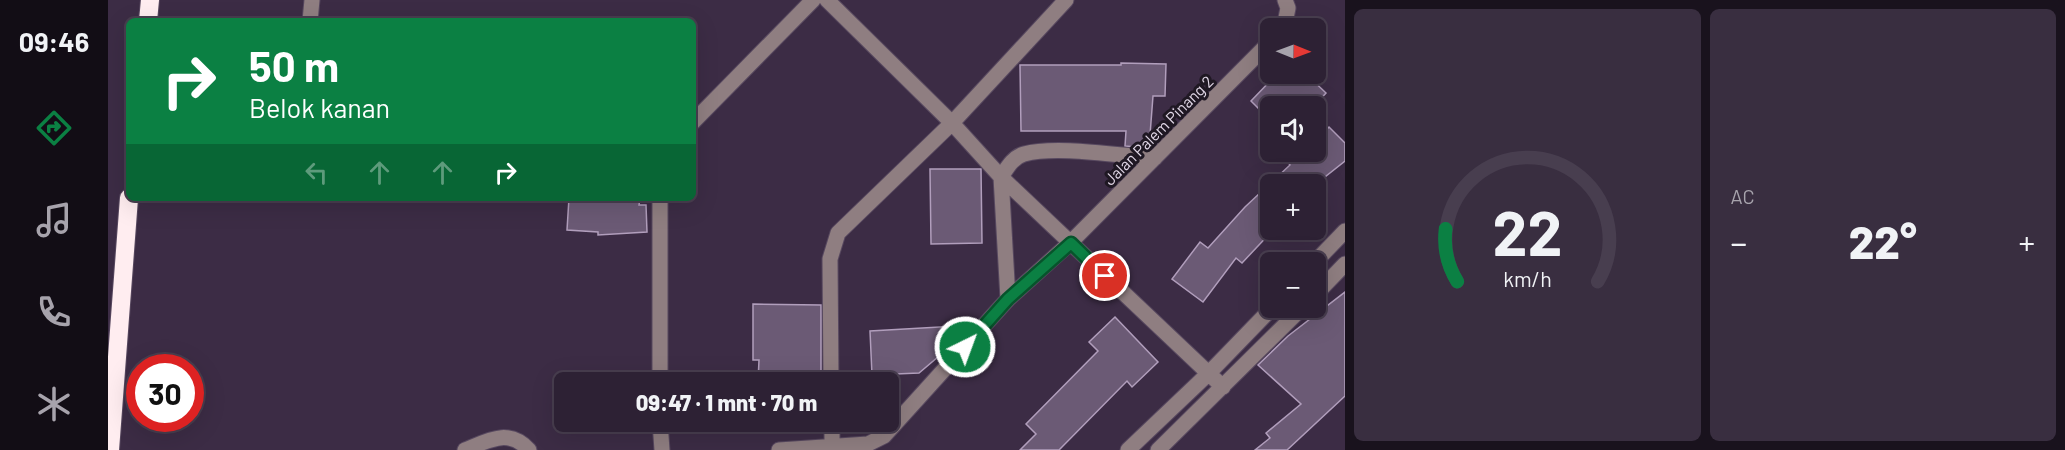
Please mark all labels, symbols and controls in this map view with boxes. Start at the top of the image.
north arrow [1260,18,1326,84]
map controls [1260,18,1326,318]
text: 09:46 [19,25,89,57]
text: 50 m [249,40,339,90]
icon: right [150,42,228,120]
street label: Jalan Palem Pinang 2 [1099,71,1217,189]
text: Belok kanan [249,91,390,123]
button: sound [1260,96,1326,162]
icon: directions [33,107,75,149]
icon: left [300,156,333,189]
icon: ahead [363,156,396,189]
icon: ahead [426,156,459,189]
icon: right [489,156,522,189]
button: + [1260,174,1326,240]
text: AC [1731,184,1755,208]
text: 22 [1492,194,1562,268]
icon: music [33,199,75,241]
text: 22° [1849,214,1917,268]
text: − [1731,222,1747,262]
text: + [2018,222,2035,262]
pin [1079,250,1130,301]
button: − [1260,252,1326,318]
icon: arrive [1088,259,1121,292]
text: km/h [1503,266,1552,291]
icon: phone [33,291,75,333]
position arrow [933,315,997,379]
speed limit sign: 30 [126,354,204,432]
icon: climate [33,383,75,425]
text: 09:47 · 1 mnt · 70 m [636,389,817,415]

